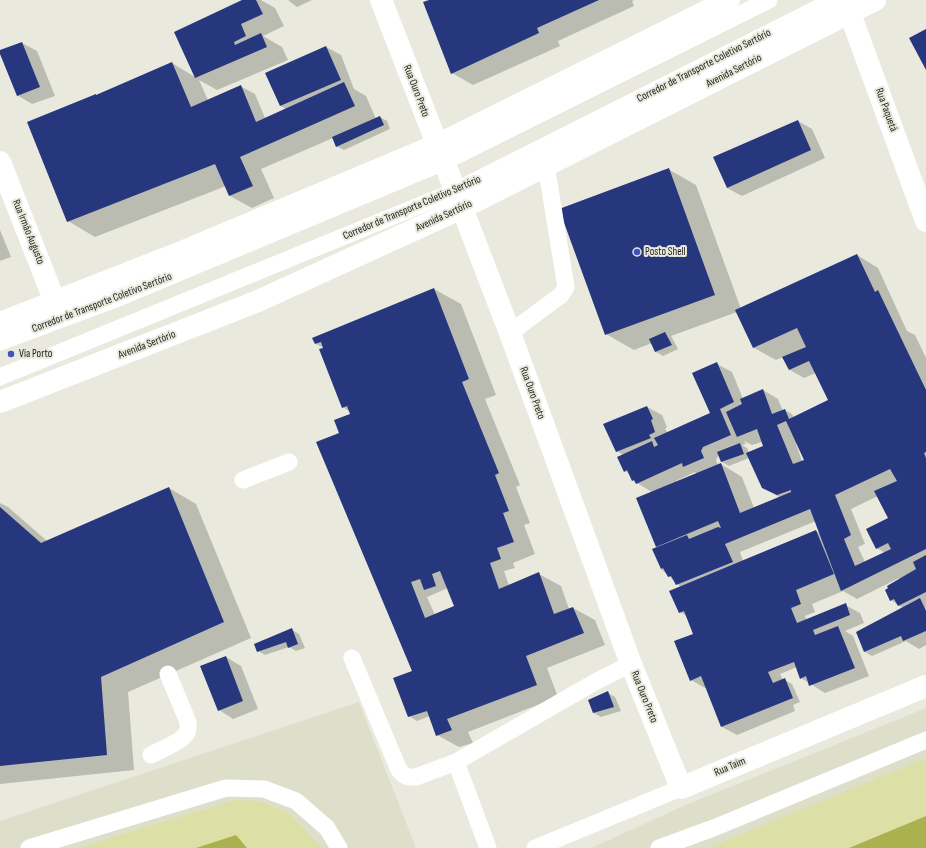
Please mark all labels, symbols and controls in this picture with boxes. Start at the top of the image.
street label: Corredor de Transporte Coletivo Sertório [635,26,773,106]
street label: Avenida Sertório [704,51,764,91]
street label: Rua Ouro Preto [400,63,432,119]
street label: Rua Paquetá [872,86,900,134]
street label: Corredor de Transporte Coletivo Sertório [341,173,483,243]
street label: Avenida Sertório [414,197,474,235]
street label: Rua Irmão Augusto [9,198,47,266]
place label: Posto Shell [645,245,686,259]
marker: Posto Shell [632,247,642,257]
street label: Corredor de Transporte Coletivo Sertório [30,270,174,336]
street label: Avenida Sertório [116,328,178,362]
place label: Via Porto [19,347,52,361]
marker: Via Porto [6,349,16,359]
street label: Rua Ouro Preto [516,365,548,421]
street label: Rua Ouro Preto [628,669,660,725]
street label: Rua Taim [712,755,748,779]

